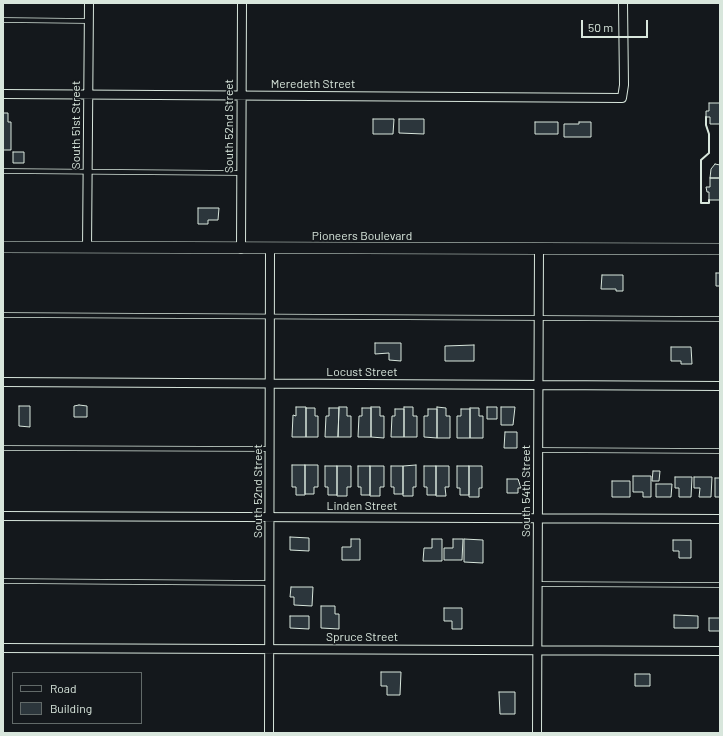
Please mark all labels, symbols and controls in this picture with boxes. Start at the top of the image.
scale bar [583,12,650,38]
text: 50 m [588,20,613,34]
street label: Meredeth Street [271,77,355,91]
street label: South 52nd Street [222,79,236,173]
street label: South 51st Street [69,81,83,169]
street label: Pioneers Boulevard [312,229,412,243]
street label: Locust Street [326,365,398,379]
street label: South 52nd Street [251,444,265,538]
street label: South 54th Street [519,445,533,537]
street label: Linden Street [327,499,397,513]
street label: Spruce Street [326,630,398,644]
legend [12,672,142,724]
text: Road [50,681,77,695]
text: Building [50,701,92,715]

